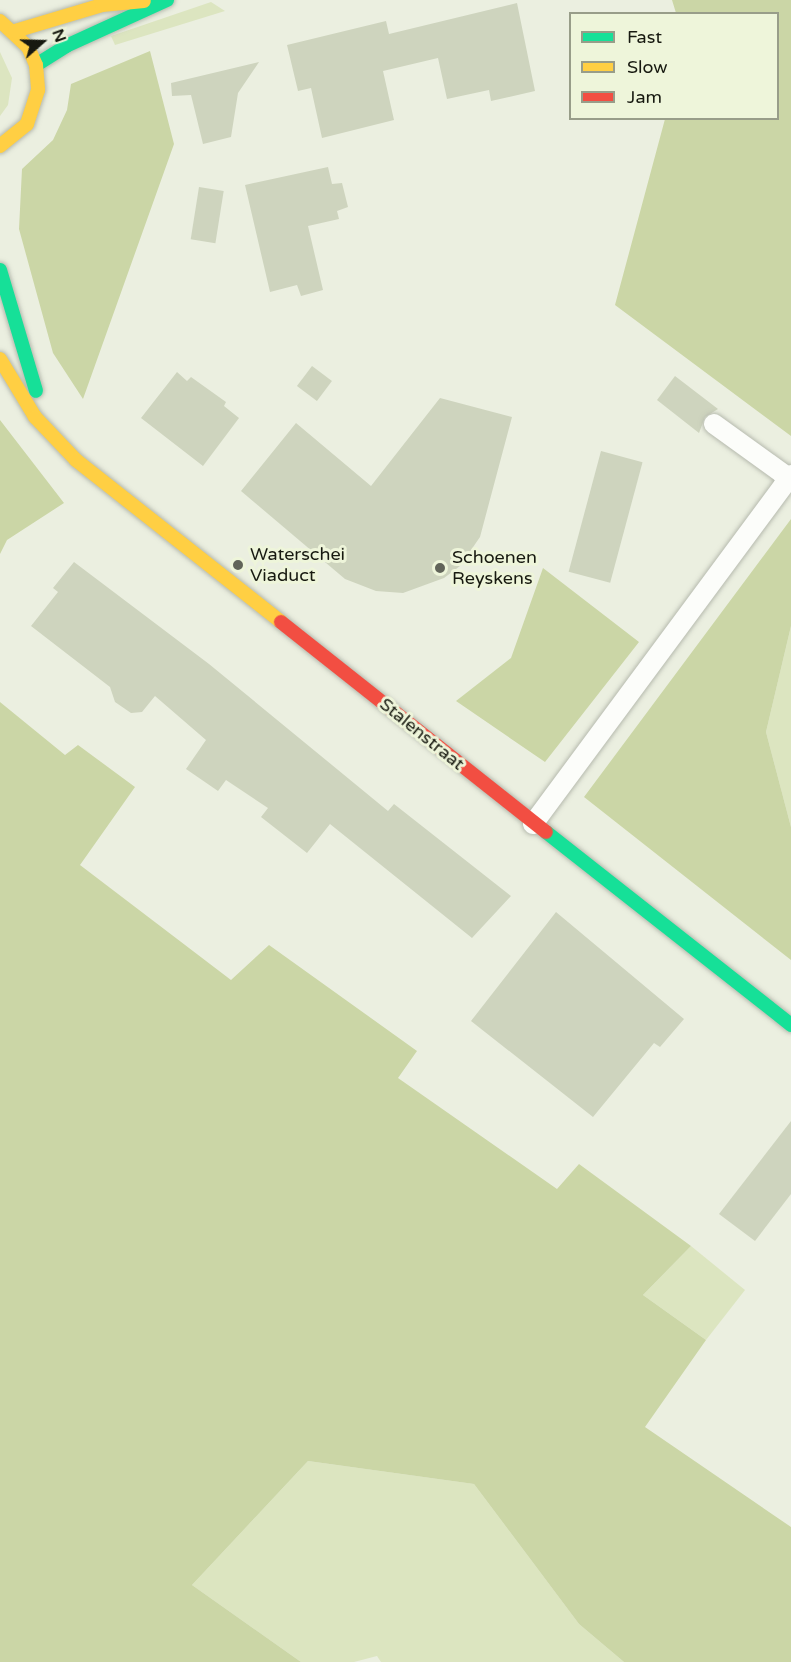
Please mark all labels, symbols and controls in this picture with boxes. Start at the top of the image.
north arrow [12,12,72,72]
legend [569,12,779,120]
text: N [47,26,71,45]
text: Fast [627,26,662,48]
text: Slow [627,56,668,78]
text: Jam [627,86,662,108]
place label: Waterschei Viaduct [250,544,345,586]
place label: Schoenen Reyskens [452,547,537,590]
marker: Waterschei Viaduct [231,558,245,572]
marker: Schoenen Reyskens [433,561,447,575]
street label: Stalenstraat [375,693,469,775]

